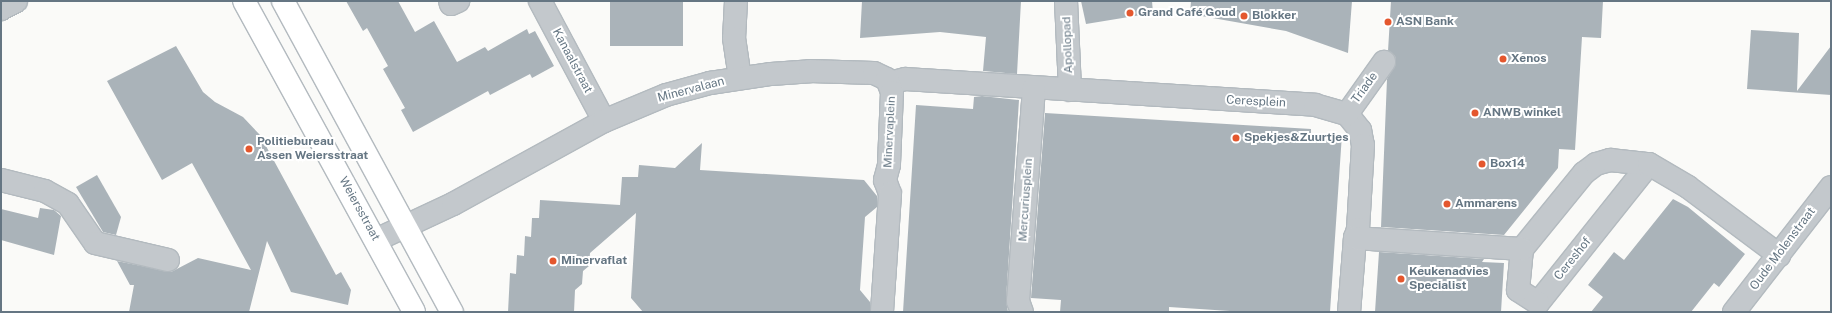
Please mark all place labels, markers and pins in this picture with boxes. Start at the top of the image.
place label: Grand Café Goud [1138,6,1236,20]
marker: Grand Café Goud [1125,8,1135,18]
place label: Blokker [1252,9,1296,23]
marker: Blokker [1239,11,1249,21]
place label: ASN Bank [1396,15,1454,29]
marker: ASN Bank [1383,17,1393,27]
place label: Xenos [1511,52,1546,66]
marker: Xenos [1498,54,1508,64]
place label: ANWB winkel [1483,106,1561,120]
marker: ANWB winkel [1470,108,1480,118]
place label: Spekjes&Zuurtjes [1244,131,1349,145]
marker: Spekjes&Zuurtjes [1231,133,1241,143]
place label: Politiebureau Assen Weiersstraat [257,135,369,163]
marker: Politiebureau Assen Weiersstraat [244,144,254,154]
place label: Box14 [1490,157,1525,171]
marker: Box14 [1477,159,1487,169]
place label: Ammarens [1455,197,1517,211]
marker: Ammarens [1442,199,1452,209]
place label: Minervaflat [561,254,627,268]
marker: Minervaflat [548,256,558,266]
place label: Keukenadvies Specialist [1409,265,1489,293]
marker: Keukenadvies Specialist [1396,274,1406,284]

